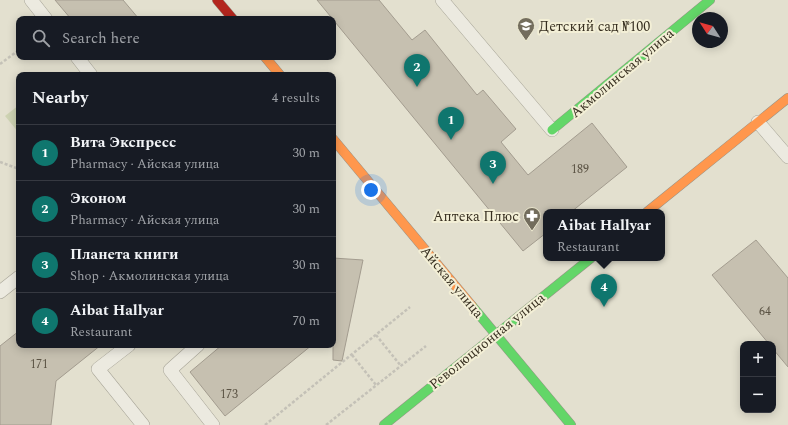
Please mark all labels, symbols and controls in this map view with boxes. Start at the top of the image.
north arrow [692,12,728,48]
search box [16,16,336,60]
school or university icon: Детский сад №100 [516,16,536,41]
place label: Детский сад №100 [539,16,650,37]
street label: Акмолинская улица [566,23,679,123]
icon: search [30,27,52,49]
text: Search here [62,27,140,50]
pin: 2 [404,54,430,87]
text: Nearby [32,85,88,111]
text: 4 results [272,88,320,108]
pin: 1 [438,107,464,140]
text: Вита Экспресс [70,131,176,154]
text: 1 [41,143,49,163]
text: 30 m [293,143,320,163]
pin: 3 [480,151,506,184]
text: Pharmacy · Айская улица [70,154,219,174]
house number: 189 [571,160,589,179]
your location [361,180,381,200]
text: Эконом [70,187,126,210]
text: 2 [41,199,49,219]
text: 30 m [293,199,320,219]
place label: Аптека Плюс [433,206,519,227]
pharmacy icon: Аптека Плюс [522,206,542,231]
popup [543,209,665,261]
text: Pharmacy · Айская улица [70,210,219,230]
text: Aibat Hallyar [557,214,651,237]
text: Restaurant [557,237,620,257]
street label: Айская улица [415,241,489,323]
text: Планета книги [70,243,179,266]
text: 3 [41,255,49,275]
text: 30 m [293,255,320,275]
text: Shop · Акмолинская улица [70,266,229,286]
pin: 4 [591,274,617,307]
street label: Революционная улица [424,287,550,394]
text: Aibat Hallyar [70,299,164,322]
house number: 64 [759,302,771,321]
text: 4 [41,311,49,331]
text: 70 m [293,311,320,331]
text: Restaurant [70,322,132,342]
map controls [740,341,776,413]
button: + [740,341,776,377]
house number: 171 [30,355,48,374]
button: − [740,377,776,413]
house number: 173 [220,385,238,404]

